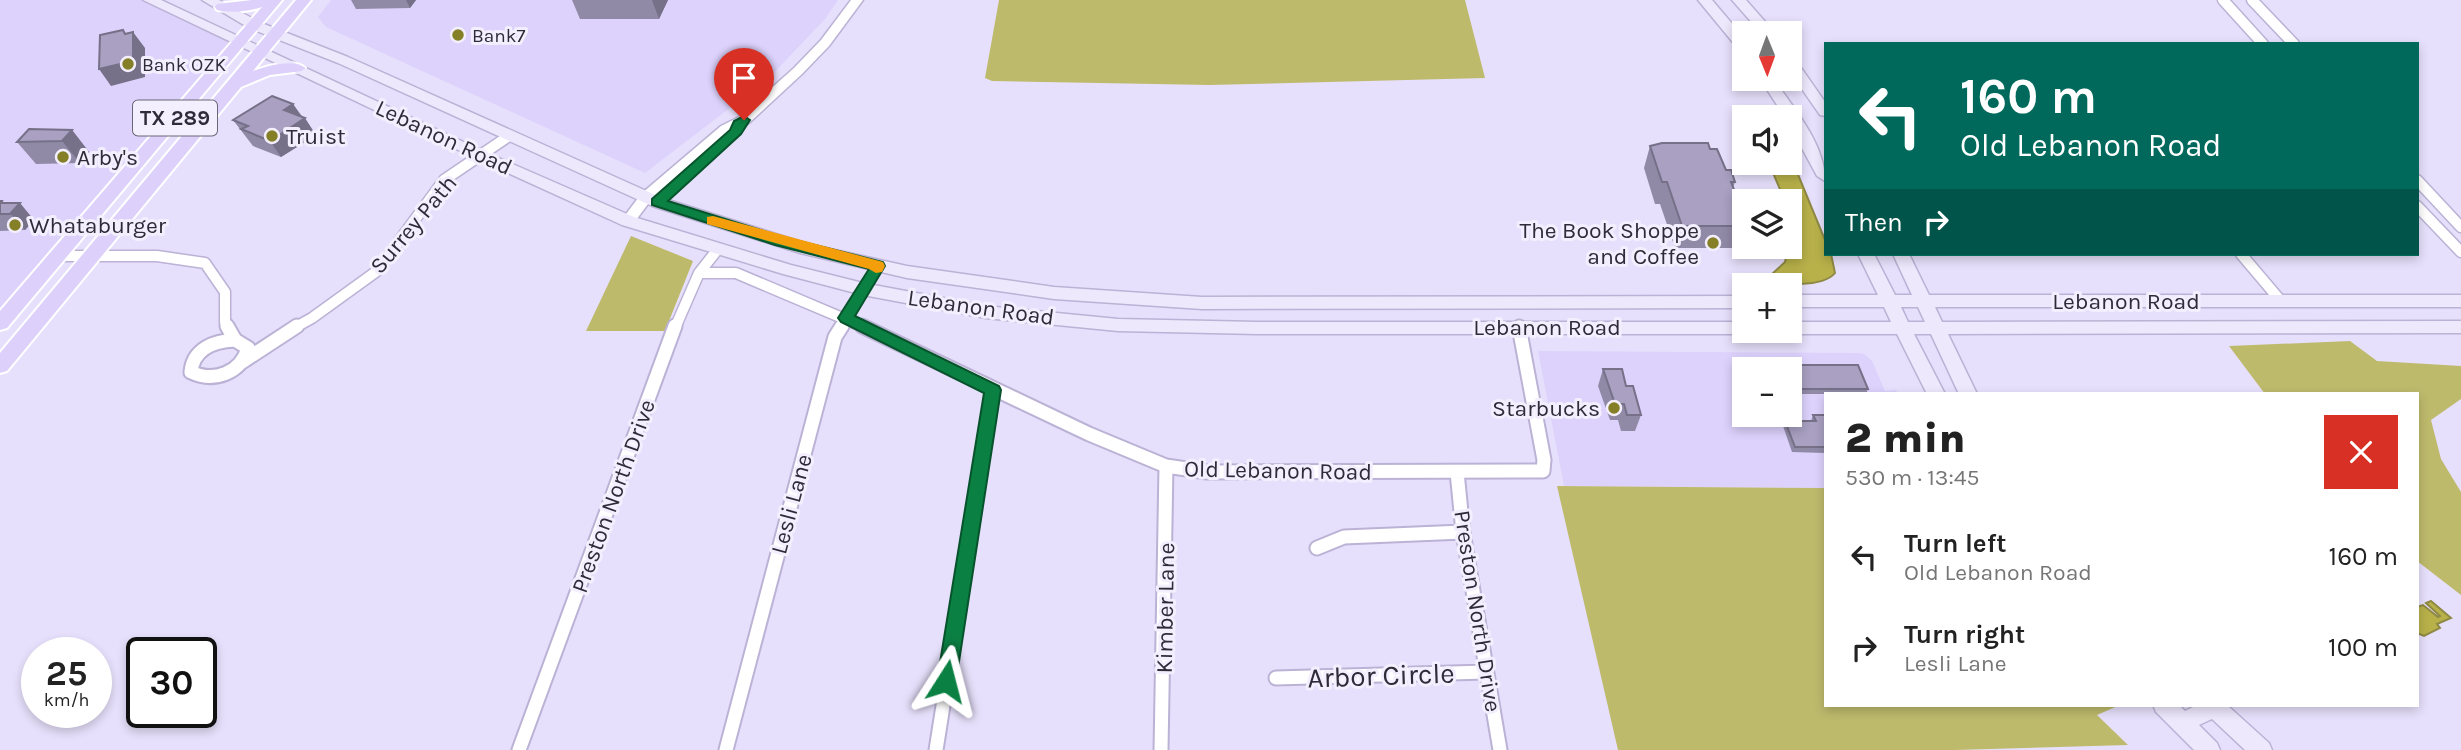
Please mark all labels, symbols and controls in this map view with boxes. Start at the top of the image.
north arrow [1732,21,1802,91]
map controls [1732,21,1802,427]
place label: Bank7 [472,25,525,47]
marker: Bank7 [450,27,466,43]
pin [714,48,774,120]
place label: Bank OZK [142,54,226,76]
marker: Bank OZK [120,56,136,72]
icon: arrive [725,59,763,97]
text: 160 m [1960,68,2097,125]
icon: left [1845,70,1936,161]
street label: Lebanon Road [371,94,516,181]
road number: TX 289 [133,100,217,136]
button: sound [1732,105,1802,175]
place label: Truist [286,123,346,150]
text: Old Lebanon Road [1960,127,2222,164]
marker: Truist [264,128,280,144]
place label: Arby's [77,144,138,171]
marker: Arby's [55,149,71,165]
street label: Surrey Path [364,170,462,279]
button: layers [1732,189,1802,259]
icon: right [1917,203,1955,241]
text: Then [1845,207,1903,238]
place label: Whataburger [29,212,167,239]
marker: Whataburger [7,217,23,233]
place label: The Book Shoppe and Coffee [1519,217,1699,270]
marker: The Book Shoppe and Coffee [1705,235,1721,251]
button: + [1732,273,1802,343]
street label: Lebanon Road [906,284,1056,331]
street label: Lebanon Road [2052,288,2200,315]
street label: Lebanon Road [1473,314,1621,341]
button: − [1732,357,1802,427]
place label: Starbucks [1492,395,1600,422]
street label: Preston North Drive [566,396,661,597]
marker: Starbucks [1606,400,1622,416]
text: 2 min [1845,413,1965,463]
button: close [2324,415,2398,489]
street label: Lesli Lane [765,451,818,557]
street label: Old Lebanon Road [1184,455,1372,486]
text: 530 m · 13:45 [1845,464,1980,491]
street label: Preston North Drive [1448,508,1507,714]
text: Turn left [1904,528,2006,559]
icon: left [1845,538,1883,576]
text: 160 m [2329,541,2398,572]
street label: Kimber Lane [1151,542,1180,674]
text: Old Lebanon Road [1904,559,2092,586]
text: Turn right [1904,619,2025,650]
icon: right [1845,629,1883,667]
text: 100 m [2328,632,2398,663]
speed limit sign: 30 [126,637,217,728]
position arrow [909,644,983,718]
text: Lesli Lane [1904,650,2007,677]
text: 25 [46,653,87,694]
street label: Arbor Circle [1307,656,1455,695]
text: km/h [44,689,89,711]

